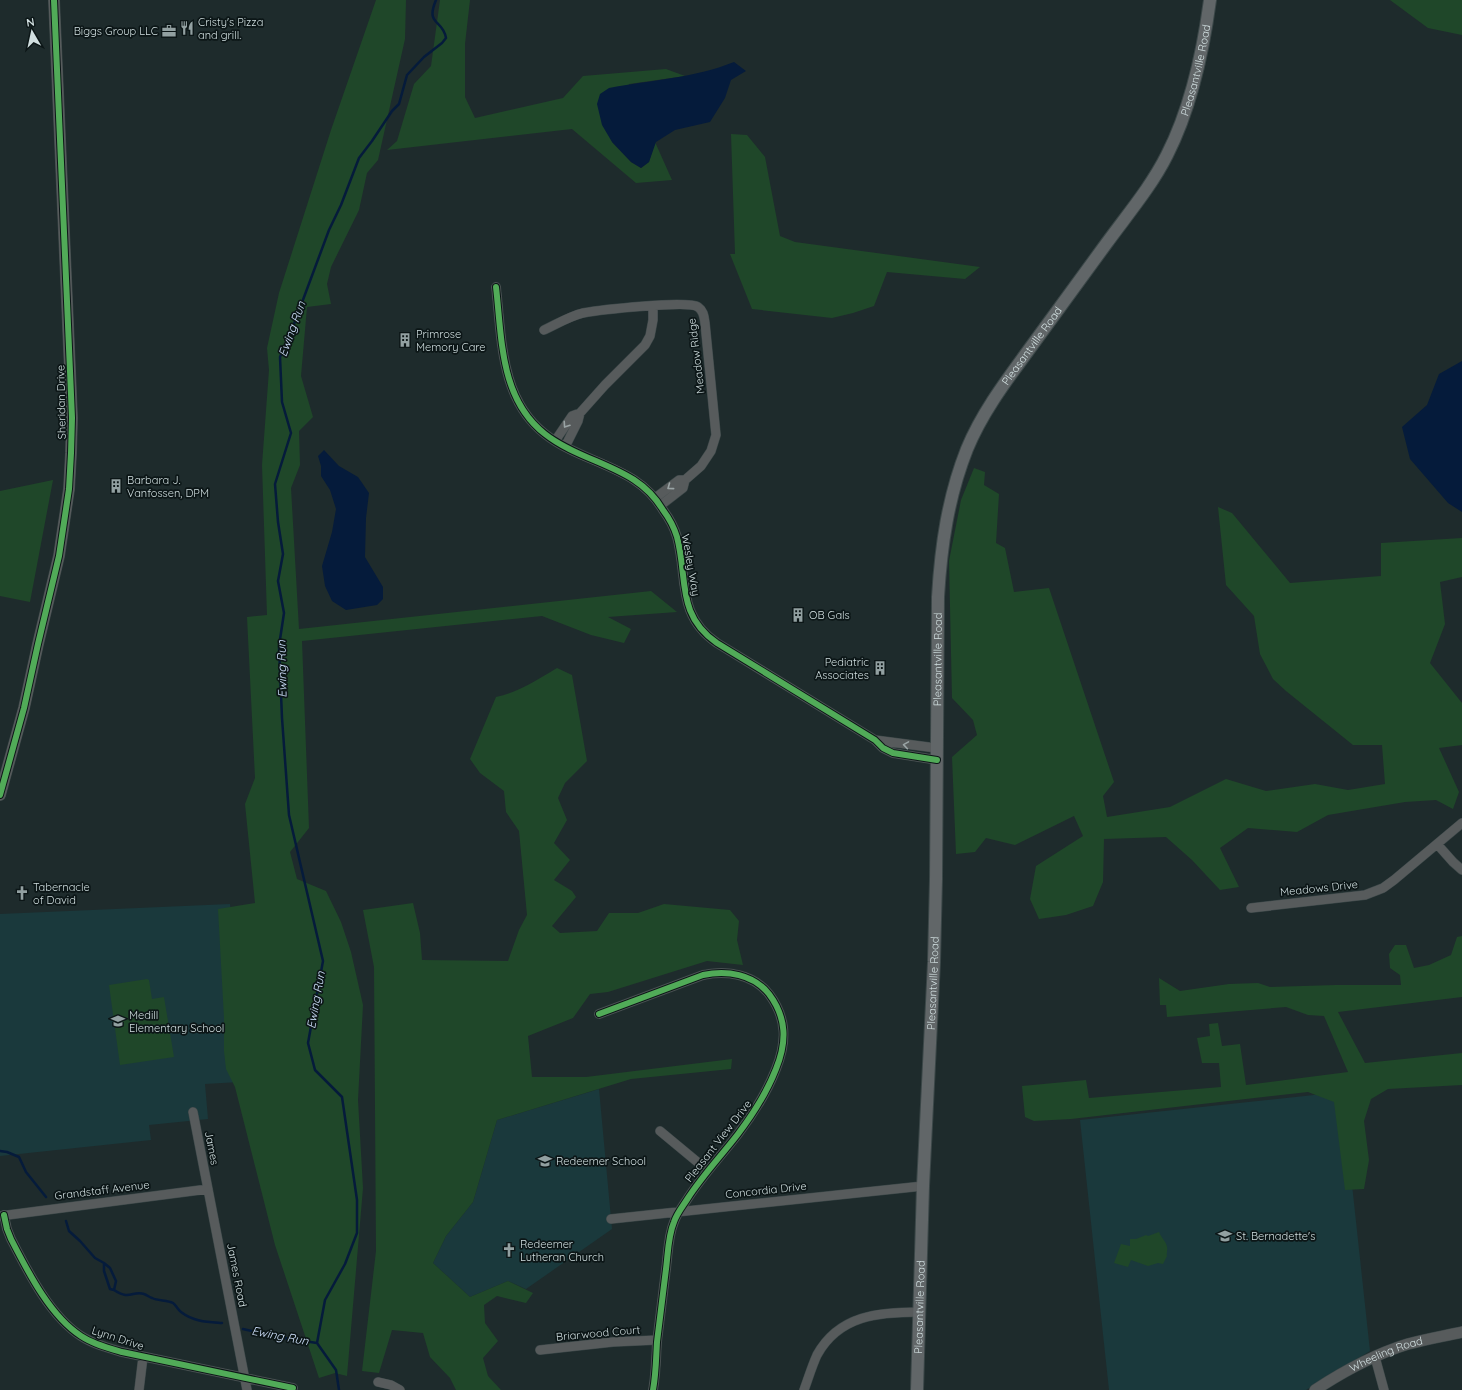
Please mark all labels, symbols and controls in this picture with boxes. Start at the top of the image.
north arrow [12,12,52,52]
text: N [25,15,36,30]
place label: Cristy's Pizza and grill. [198,15,263,42]
restaurant icon: Cristy's Pizza and grill. [179,20,195,36]
office icon: Biggs Group LLC [161,23,177,39]
street label: Pleasantville Road [1177,23,1213,118]
place label: Biggs Group LLC [74,24,158,38]
water label: Ewing Run [275,298,309,359]
street label: Pleasantville Road [999,304,1065,388]
street label: Meadow Ridge [684,317,708,395]
place label: Primrose Memory Care [416,327,486,354]
building icon: Primrose Memory Care [397,332,413,348]
street label: Sheridan Drive [53,365,69,439]
one-way arrow [564,421,571,428]
place label: Barbara J. Vanfossen, DPM [127,473,209,500]
building icon: Barbara J. Vanfossen, DPM [108,478,124,494]
one-way arrow [667,482,674,489]
street label: Wesley Way [679,533,703,597]
building icon: OB Gals [790,607,806,623]
place label: OB Gals [809,608,850,622]
street label: Pleasantville Road [930,613,945,706]
water label: Ewing Run [273,639,290,698]
place label: Pediatric Associates [815,655,869,682]
building icon: Pediatric Associates [872,660,888,676]
one-way arrow [903,741,909,749]
street label: Meadows Drive [1279,877,1359,899]
place label: Tabernacle of David [33,880,90,907]
church icon: Tabernacle of David [14,885,30,901]
street label: Pleasantville Road [924,936,942,1030]
water label: Ewing Run [303,969,328,1030]
place label: Medill Elementary School [129,1008,224,1035]
school or university icon: Medill Elementary School [110,1013,126,1029]
street label: Pleasant View Drive [682,1097,754,1185]
street label: James [202,1130,222,1166]
school or university icon: Redeemer School [537,1153,553,1169]
place label: Redeemer School [556,1154,646,1168]
street label: Grandstaff Avenue [54,1177,150,1203]
street label: Concordia Drive [725,1179,807,1201]
school or university icon: St. Bernadette's [1217,1228,1233,1244]
place label: St. Bernadette's [1236,1229,1315,1243]
place label: Redeemer Lutheran Church [520,1237,604,1264]
street label: James Road [224,1242,250,1308]
church icon: Redeemer Lutheran Church [501,1242,517,1258]
street label: Pleasantville Road [911,1260,928,1354]
street label: Briarwood Court [555,1322,641,1344]
street label: Lynn Drive [90,1323,146,1353]
water label: Ewing Run [250,1323,311,1349]
street label: Wheeling Road [1347,1334,1424,1375]

